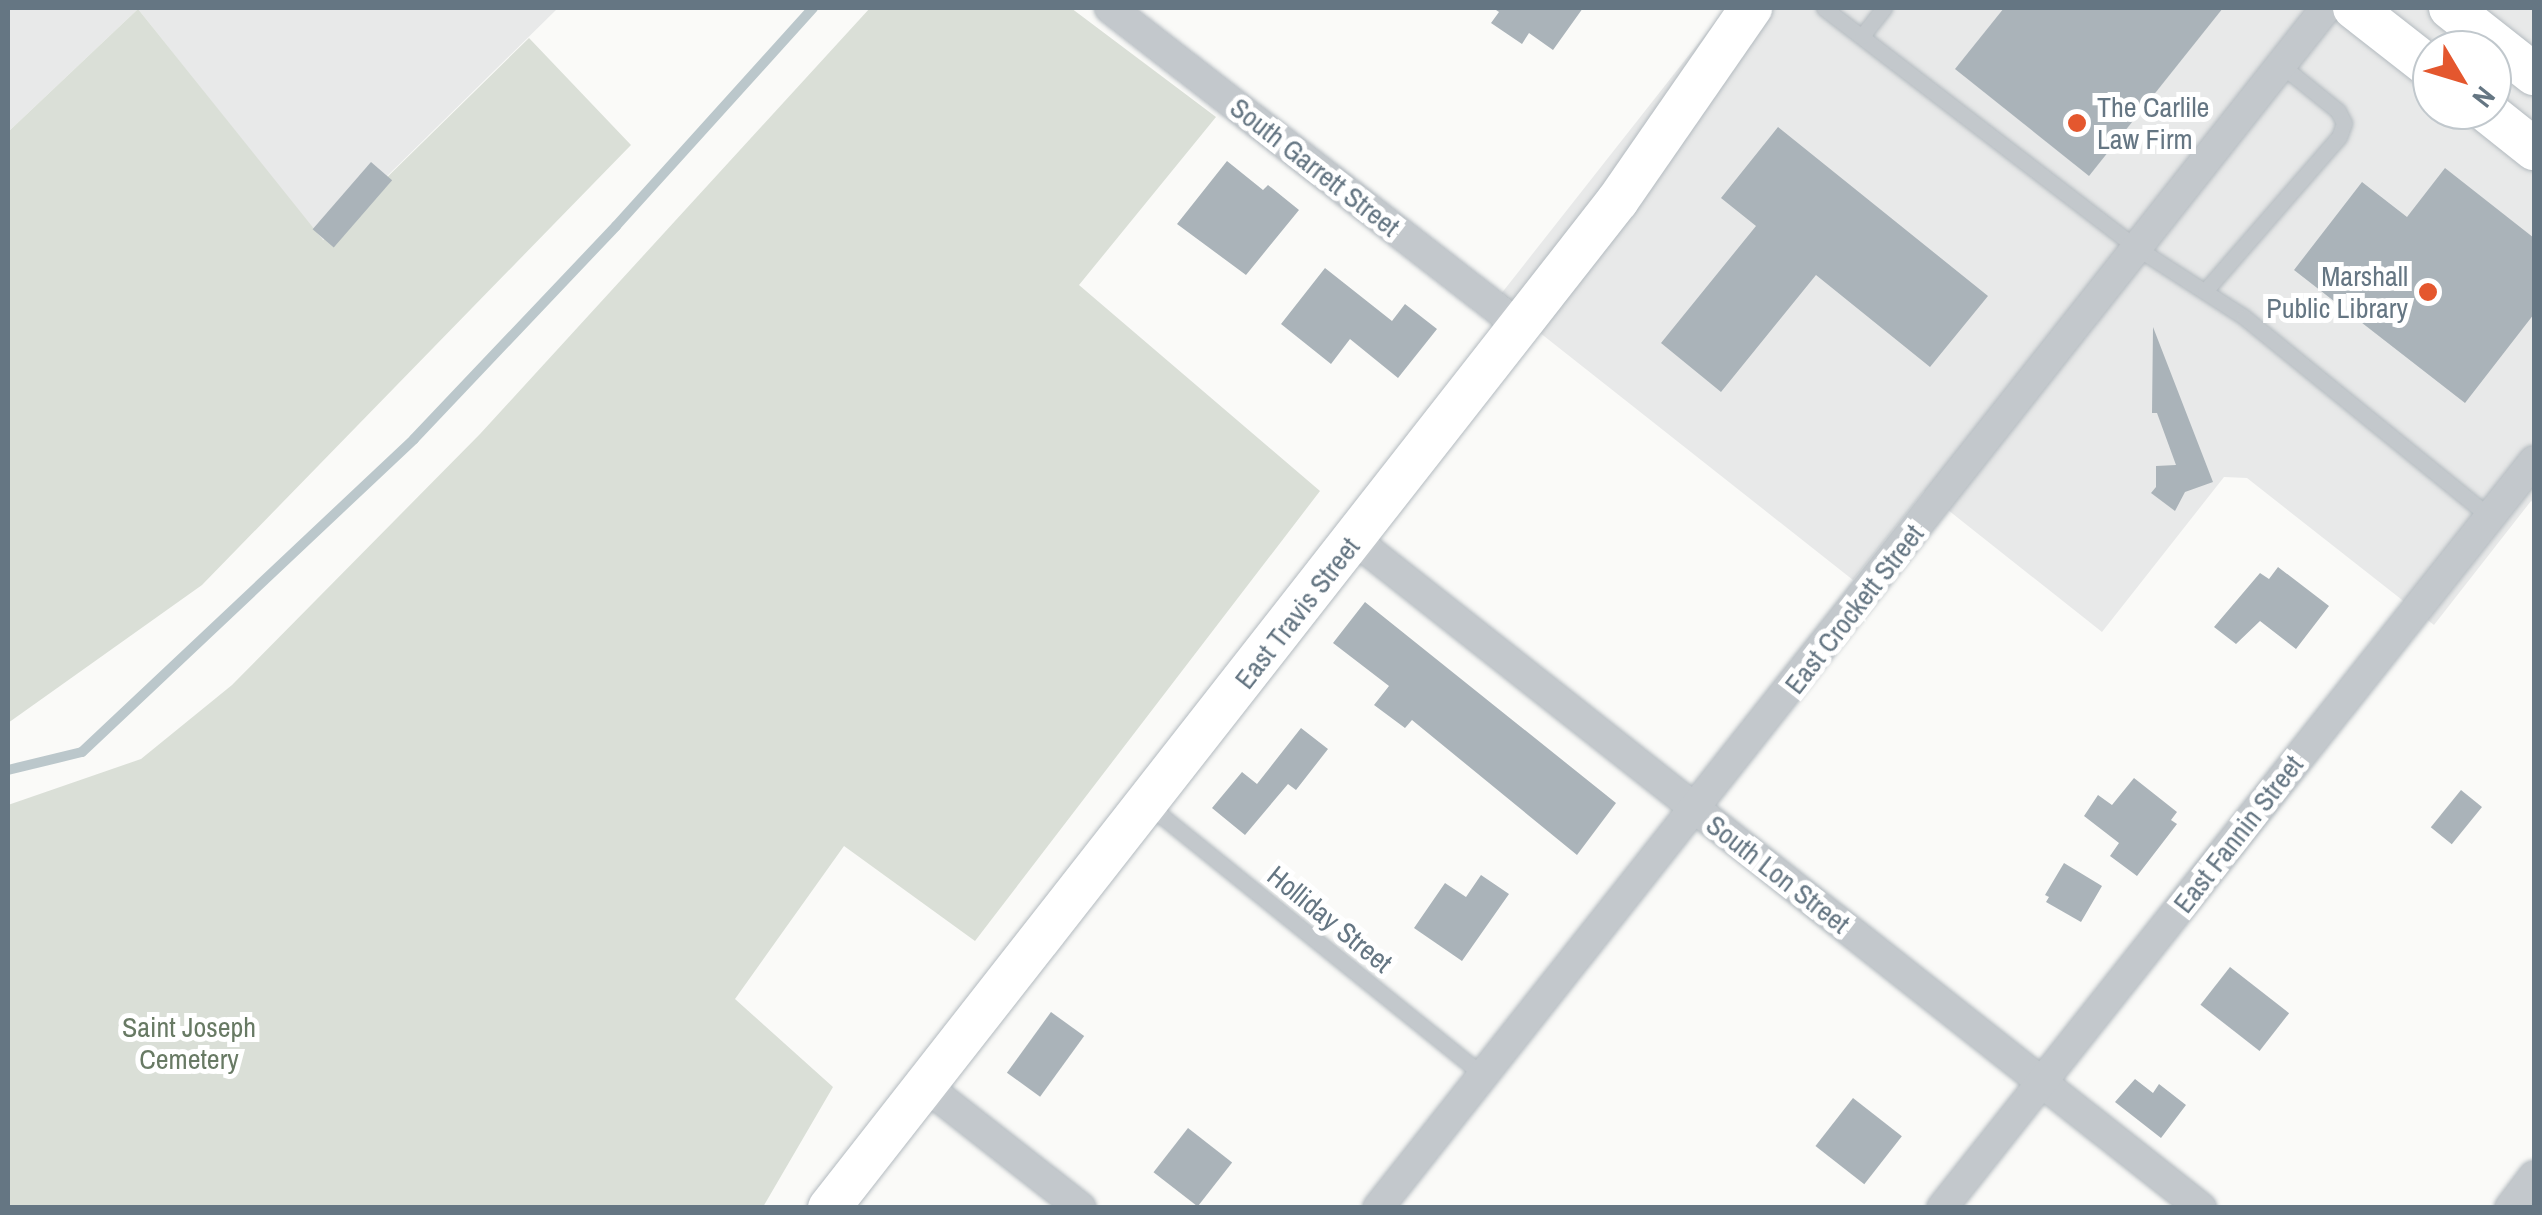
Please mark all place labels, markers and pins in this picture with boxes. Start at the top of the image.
place label: The Carlile Law Firm [2097,90,2209,156]
marker: The Carlile Law Firm [2066,112,2088,134]
place label: Marshall Public Library [2266,259,2408,325]
marker: Marshall Public Library [2417,281,2439,303]

